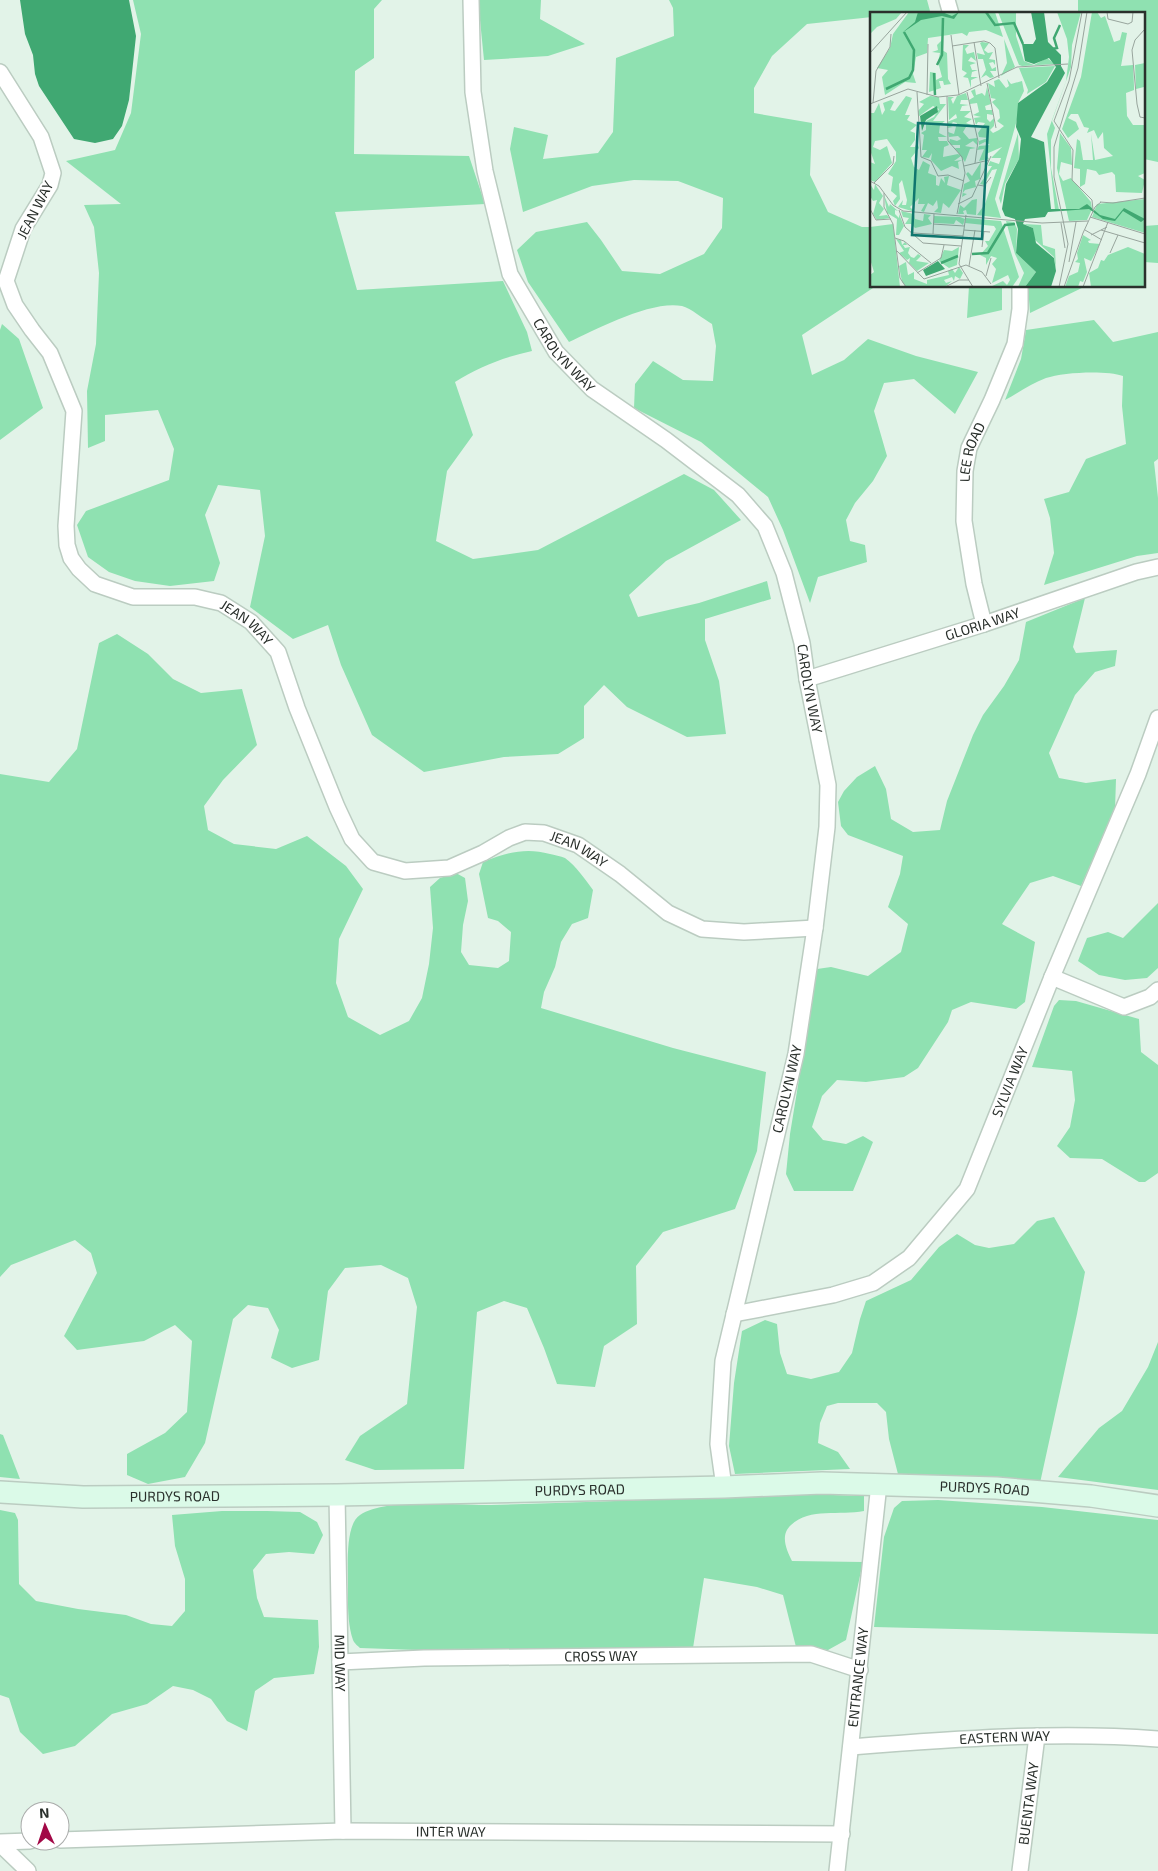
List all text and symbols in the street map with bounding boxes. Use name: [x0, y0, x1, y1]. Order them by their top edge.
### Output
inset map: [870, 12, 1146, 288]
street label: JEAN WAY: [13, 178, 56, 242]
street label: CAROLYN WAY: [530, 315, 599, 395]
street label: LEE ROAD: [955, 419, 988, 482]
street label: JEAN WAY: [217, 596, 277, 648]
street label: GLORIA WAY: [943, 603, 1022, 644]
street label: CAROLYN WAY: [794, 643, 827, 735]
street label: JEAN WAY: [548, 827, 611, 871]
street label: CAROLYN WAY: [768, 1043, 805, 1135]
street label: SYLVIA WAY: [988, 1044, 1031, 1119]
street label: PURDYS ROAD: [939, 1477, 1030, 1499]
street label: PURDYS ROAD: [535, 1480, 625, 1499]
street label: PURDYS ROAD: [130, 1487, 220, 1505]
street label: ENTRANCE WAY: [844, 1626, 871, 1728]
street label: MID WAY: [331, 1634, 350, 1692]
street label: CROSS WAY: [564, 1647, 638, 1665]
street label: EASTERN WAY: [959, 1727, 1050, 1747]
street label: BUENTA WAY: [1014, 1761, 1042, 1846]
north arrow: [20, 1801, 70, 1851]
text: N: [39, 1804, 50, 1821]
street label: INTER WAY: [416, 1822, 486, 1840]

